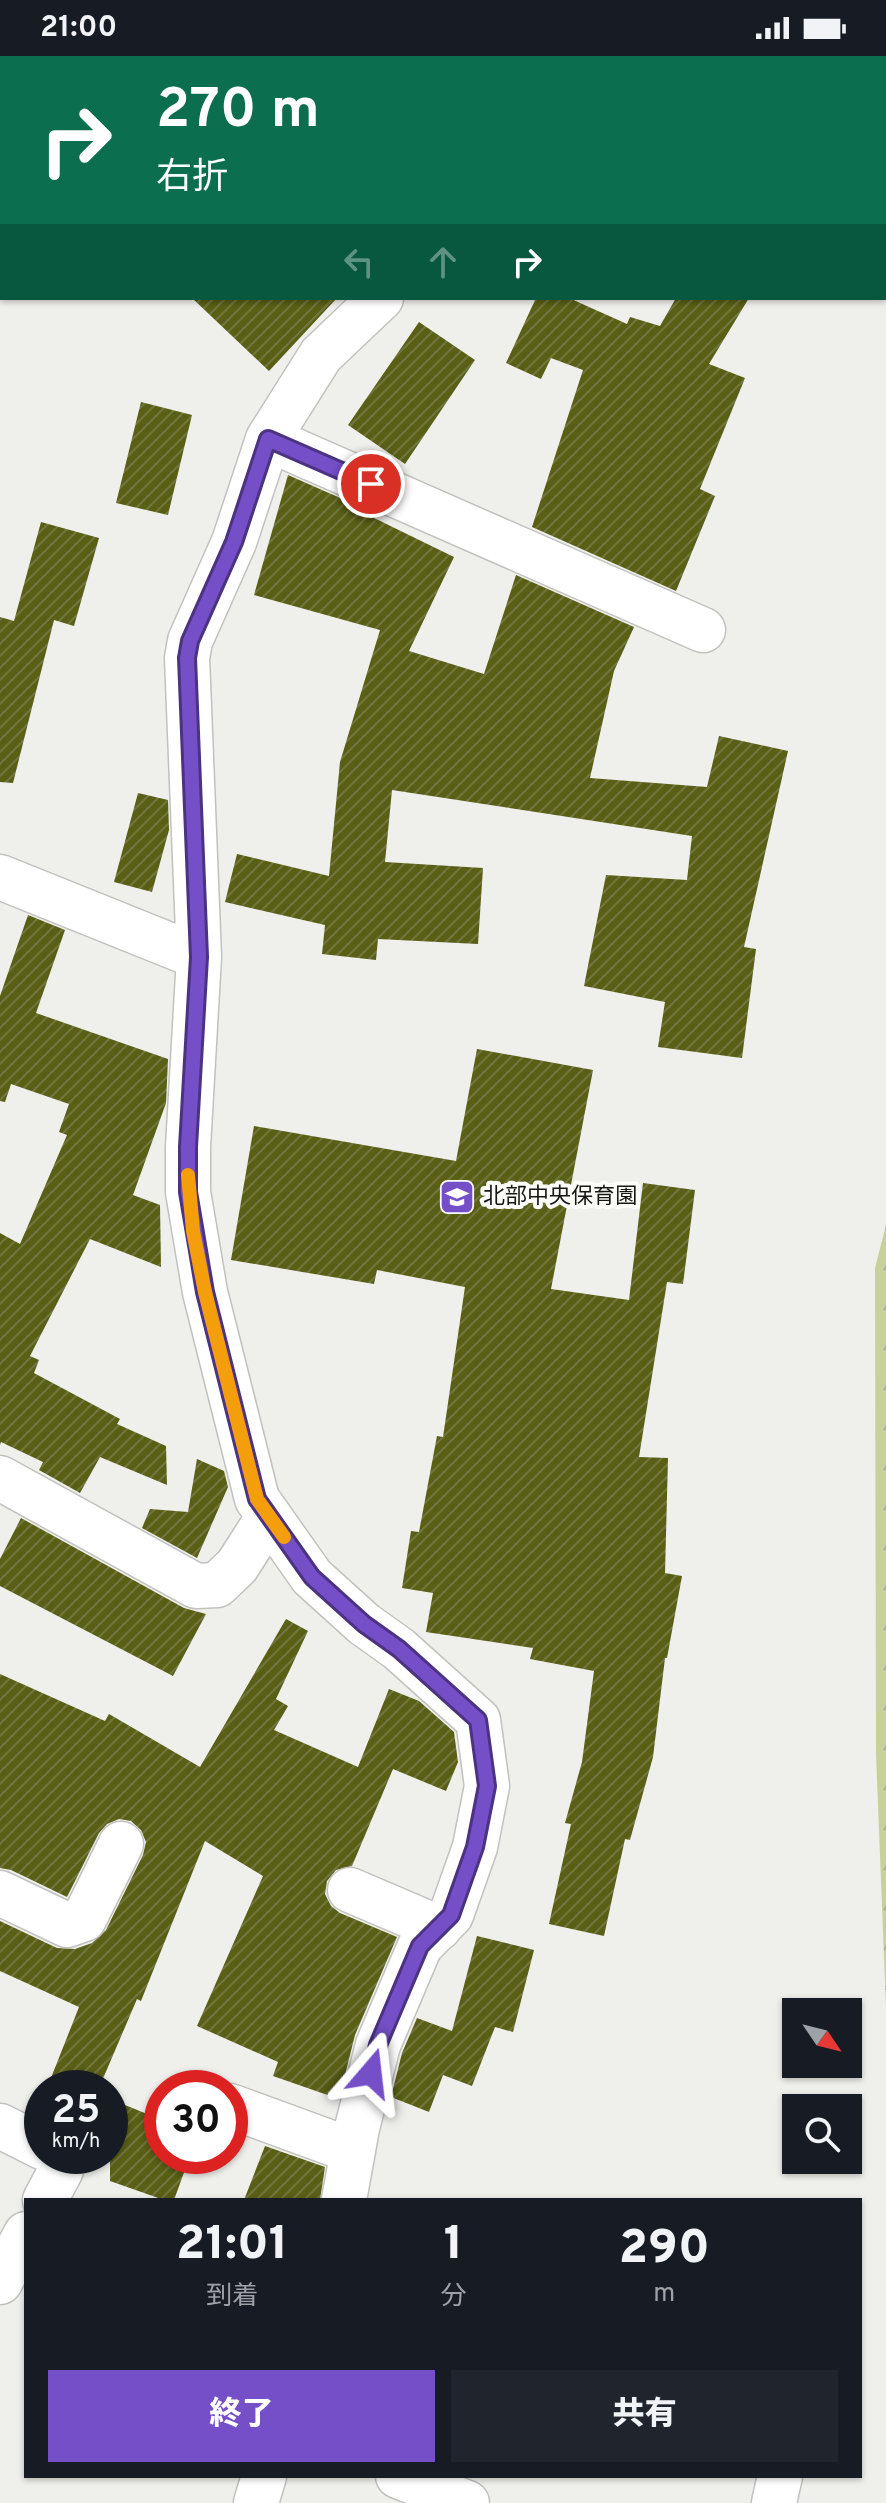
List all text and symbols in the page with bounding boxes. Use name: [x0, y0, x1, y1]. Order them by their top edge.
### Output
text: 21:00: [40, 10, 117, 47]
text: 270 m: [156, 77, 320, 147]
icon: right: [24, 88, 128, 192]
text: 右折: [156, 156, 228, 202]
icon: left: [337, 240, 381, 284]
icon: ahead: [421, 240, 465, 284]
icon: right: [505, 240, 549, 284]
pin: [337, 450, 405, 518]
icon: arrive: [349, 462, 393, 506]
school or university icon: 北部中央保育園: [438, 1178, 476, 1216]
place label: 北部中央保育園: [483, 1184, 637, 1211]
north arrow: [782, 1998, 862, 2078]
map controls: [782, 1998, 862, 2174]
position arrow: [329, 2031, 413, 2115]
speed limit sign: 30: [144, 2070, 248, 2174]
text: 25: [52, 2087, 100, 2137]
button: search: [782, 2094, 862, 2174]
text: km/h: [52, 2129, 100, 2155]
text: 21:01: [176, 2216, 288, 2276]
text: 1: [444, 2216, 463, 2276]
text: 290: [619, 2220, 710, 2280]
text: m: [653, 2278, 675, 2311]
text: 到着: [206, 2281, 258, 2314]
text: 分: [441, 2281, 467, 2314]
button: 終了: [48, 2370, 435, 2462]
button: 共有: [451, 2370, 838, 2462]

